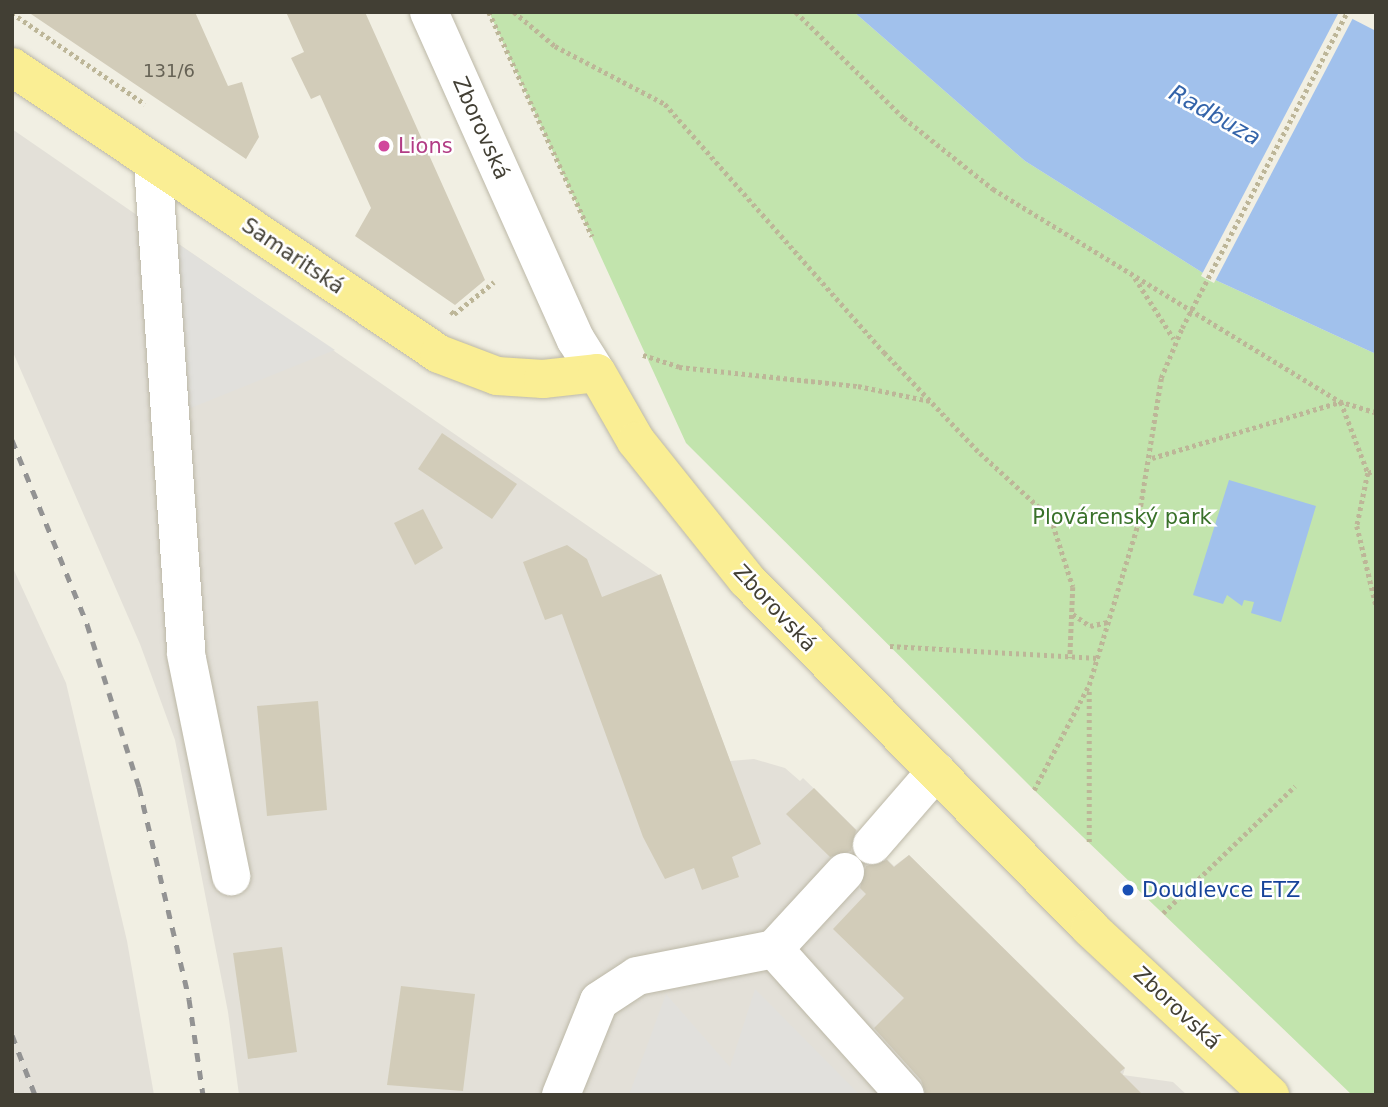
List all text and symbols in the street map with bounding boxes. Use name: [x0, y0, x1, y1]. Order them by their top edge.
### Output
house number: 131/6: [143, 60, 195, 82]
street label: Zborovská: [447, 73, 515, 183]
water label: Radbuza: [1165, 79, 1265, 151]
place label: Lions: [398, 133, 453, 159]
marker: Lions: [376, 138, 392, 154]
street label: Samaritská: [237, 213, 349, 299]
park label: Plovárenský park: [1032, 504, 1212, 530]
street label: Zborovská: [728, 559, 822, 657]
place label: Doudlevce ETZ: [1142, 877, 1300, 903]
marker: Doudlevce ETZ: [1120, 882, 1136, 898]
street label: Zborovská: [1128, 961, 1226, 1055]

